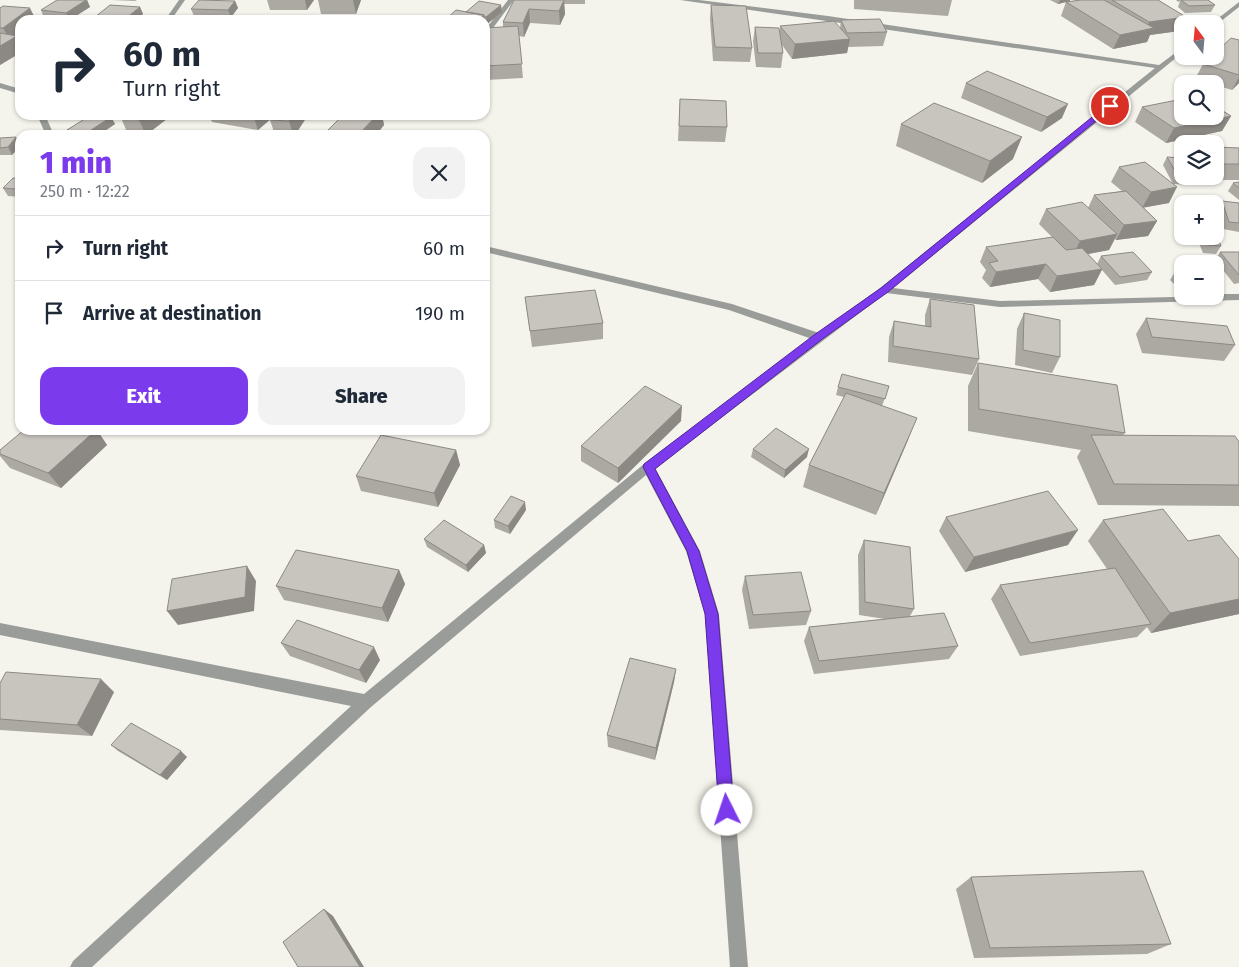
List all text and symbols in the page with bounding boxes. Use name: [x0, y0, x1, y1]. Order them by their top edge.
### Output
north arrow: [1174, 15, 1224, 65]
map controls: [1174, 15, 1224, 305]
text: 60 m: [123, 33, 201, 75]
icon: right: [40, 35, 105, 100]
text: Turn right: [123, 75, 220, 102]
button: search: [1174, 75, 1224, 125]
pin: [1089, 85, 1131, 127]
icon: arrive: [1096, 92, 1124, 120]
button: layers: [1174, 135, 1224, 185]
text: 1 min: [40, 145, 112, 181]
button: close: [413, 147, 465, 199]
text: 250 m · 12:22: [40, 182, 130, 201]
button: +: [1174, 195, 1224, 245]
icon: right: [40, 234, 68, 262]
text: Turn right: [83, 237, 168, 260]
text: 60 m: [423, 237, 465, 260]
button: −: [1174, 255, 1224, 305]
icon: arrive: [40, 299, 68, 327]
text: Arrive at destination: [83, 302, 262, 325]
text: 190 m: [415, 302, 465, 325]
button: Exit: [40, 367, 248, 425]
button: Share: [258, 367, 465, 425]
position arrow: [700, 783, 752, 835]

